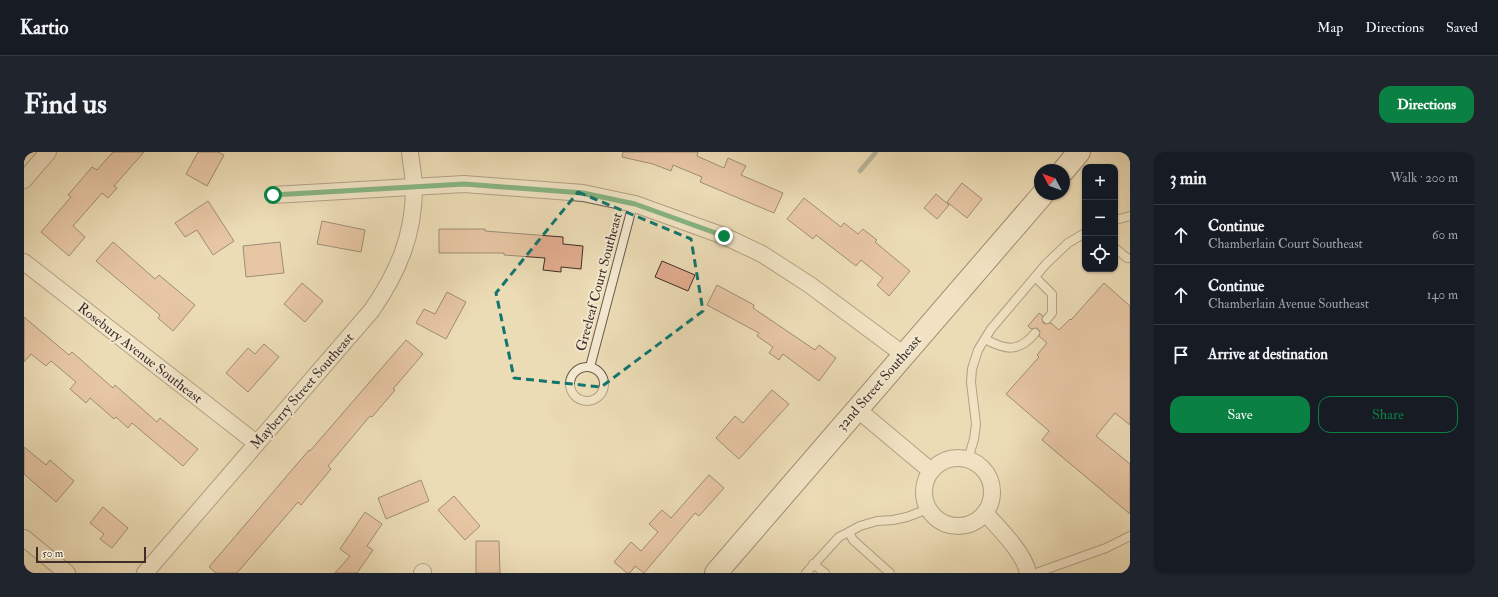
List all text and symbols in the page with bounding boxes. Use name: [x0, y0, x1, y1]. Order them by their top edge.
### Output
text: Kartio: [20, 16, 68, 40]
text: Map: [1317, 19, 1343, 36]
text: Directions: [1365, 19, 1424, 36]
text: Saved: [1446, 19, 1478, 36]
button: Directions: [1379, 86, 1474, 123]
text: Find us: [24, 87, 107, 122]
north arrow: [1034, 164, 1070, 200]
map controls: [1082, 164, 1118, 272]
button: +: [1082, 164, 1118, 200]
text: 3 min: [1170, 168, 1207, 189]
text: Walk · 200 m: [1390, 170, 1458, 186]
route start: [264, 186, 282, 204]
button: −: [1082, 200, 1118, 236]
street label: Greeleaf Court Southeast: [572, 210, 626, 353]
text: Continue: [1208, 217, 1264, 236]
icon: ahead: [1170, 224, 1192, 246]
route end: [715, 227, 733, 245]
text: 60 m: [1432, 227, 1458, 243]
button: locate: [1082, 236, 1118, 272]
text: Chamberlain Court Southeast: [1208, 236, 1363, 252]
text: Continue: [1208, 277, 1264, 296]
icon: ahead: [1170, 284, 1192, 306]
text: 140 m: [1427, 287, 1458, 303]
text: Chamberlain Avenue Southeast: [1208, 296, 1369, 312]
street label: Rosebury Avenue Southeast: [74, 299, 206, 408]
street label: Mayberry Street Southeast: [247, 329, 358, 453]
street label: 32nd Street Southeast: [833, 332, 925, 434]
icon: arrive: [1170, 344, 1192, 366]
text: Arrive at destination: [1208, 345, 1328, 364]
button: Save: [1170, 396, 1310, 433]
button: Share: [1318, 396, 1458, 433]
scale bar: [36, 545, 146, 564]
text: 50 m: [42, 547, 63, 560]

